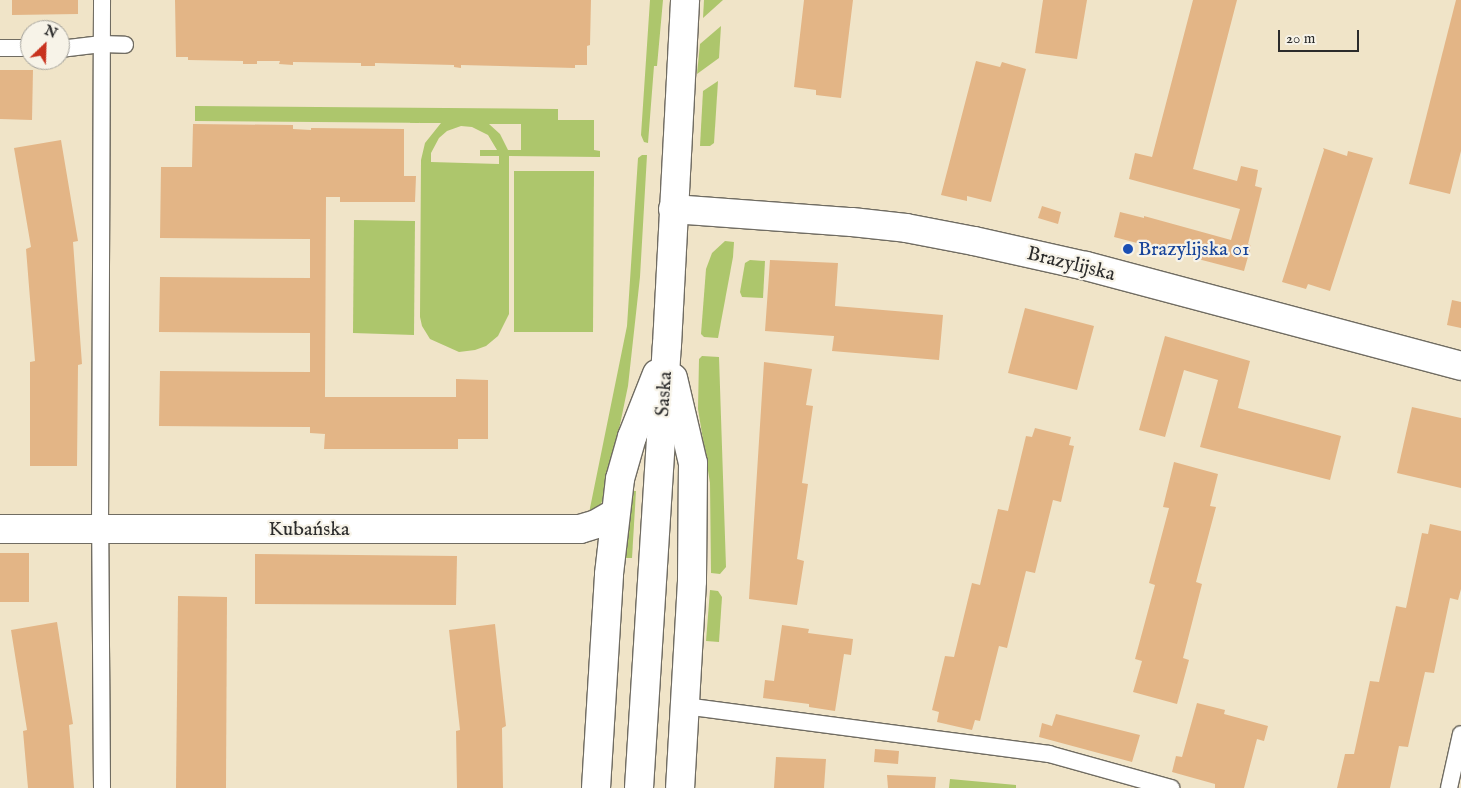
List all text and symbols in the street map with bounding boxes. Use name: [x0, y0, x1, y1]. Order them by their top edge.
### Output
north arrow: [20, 20, 70, 70]
scale bar: [1281, 20, 1362, 52]
text: N: [41, 22, 60, 43]
text: 20 m: [1286, 29, 1315, 48]
place label: Brazylijska 01: [1138, 237, 1250, 261]
street label: Brazylijska: [1024, 241, 1118, 287]
marker: Brazylijska 01: [1122, 243, 1134, 255]
street label: Saska: [650, 371, 678, 417]
street label: Kubańska: [268, 517, 350, 541]

